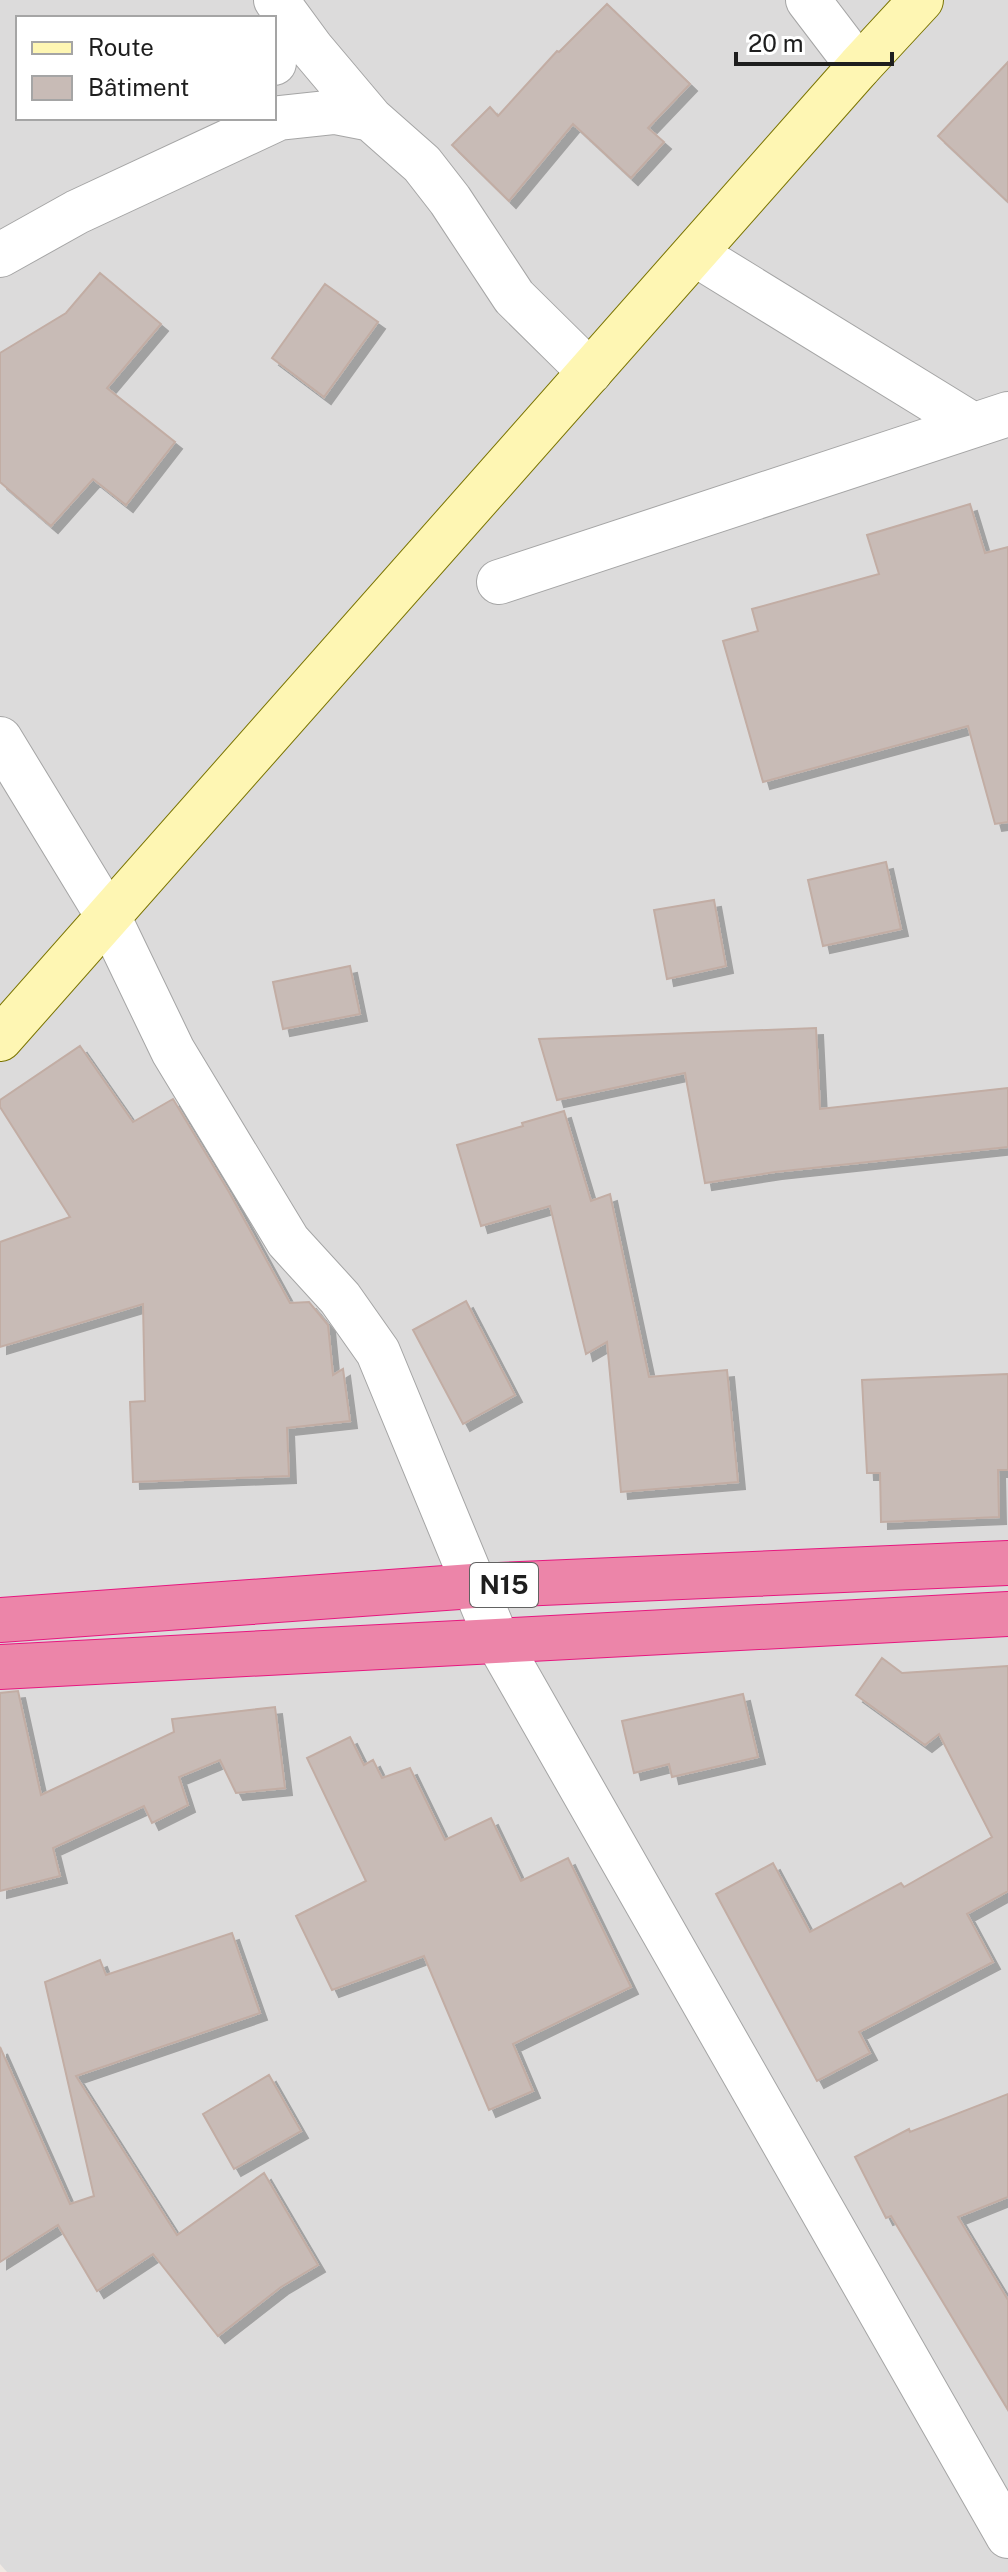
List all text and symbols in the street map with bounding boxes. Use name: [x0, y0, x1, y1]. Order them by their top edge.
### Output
legend: [16, 16, 276, 120]
scale bar: [736, 16, 892, 66]
text: 20 m: [748, 29, 804, 57]
text: Route: [88, 33, 154, 61]
text: Bâtiment: [88, 73, 189, 101]
road number: N15: [470, 1563, 538, 1607]

